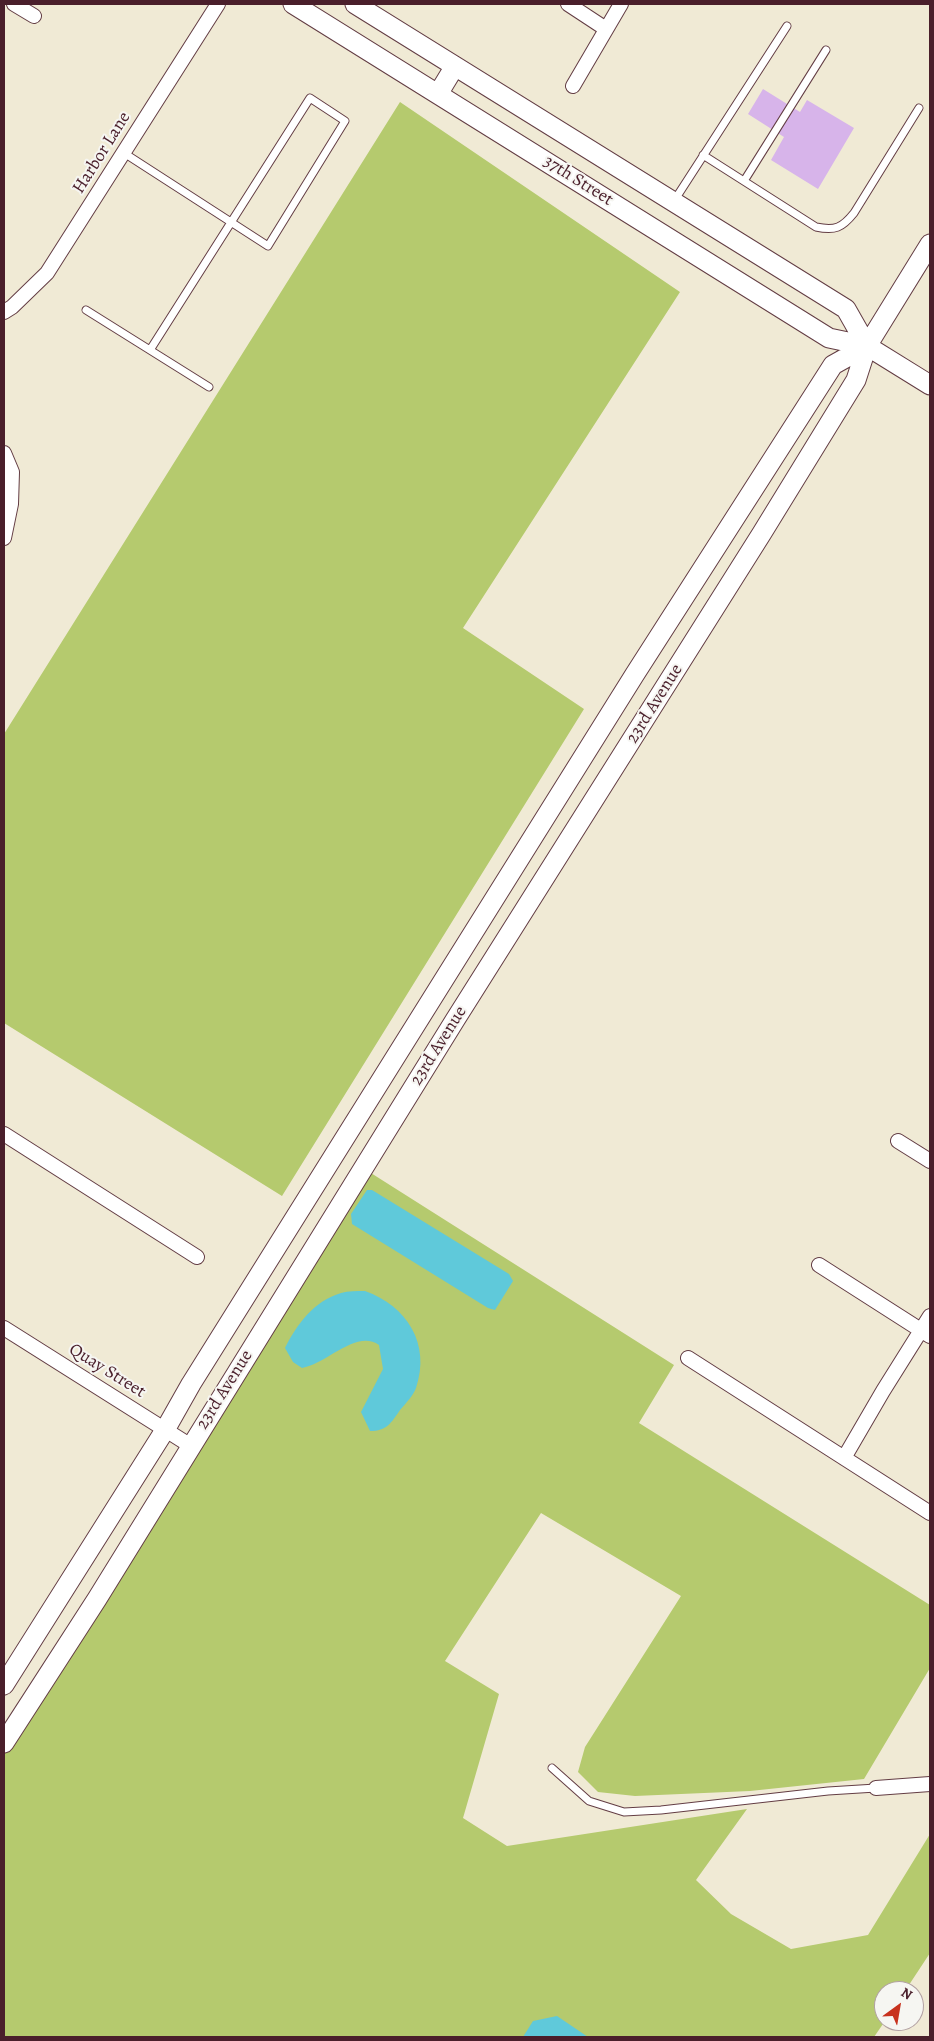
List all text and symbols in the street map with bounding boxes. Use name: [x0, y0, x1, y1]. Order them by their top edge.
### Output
street label: Harbor Lane: [68, 108, 136, 198]
street label: 37th Street: [539, 151, 617, 211]
street label: 23rd Avenue: [622, 660, 688, 748]
street label: 23rd Avenue: [406, 1002, 472, 1090]
street label: Quay Street: [65, 1339, 149, 1403]
street label: 23rd Avenue: [192, 1346, 258, 1434]
north arrow: [874, 1981, 924, 2031]
text: N: [897, 1983, 916, 2004]

